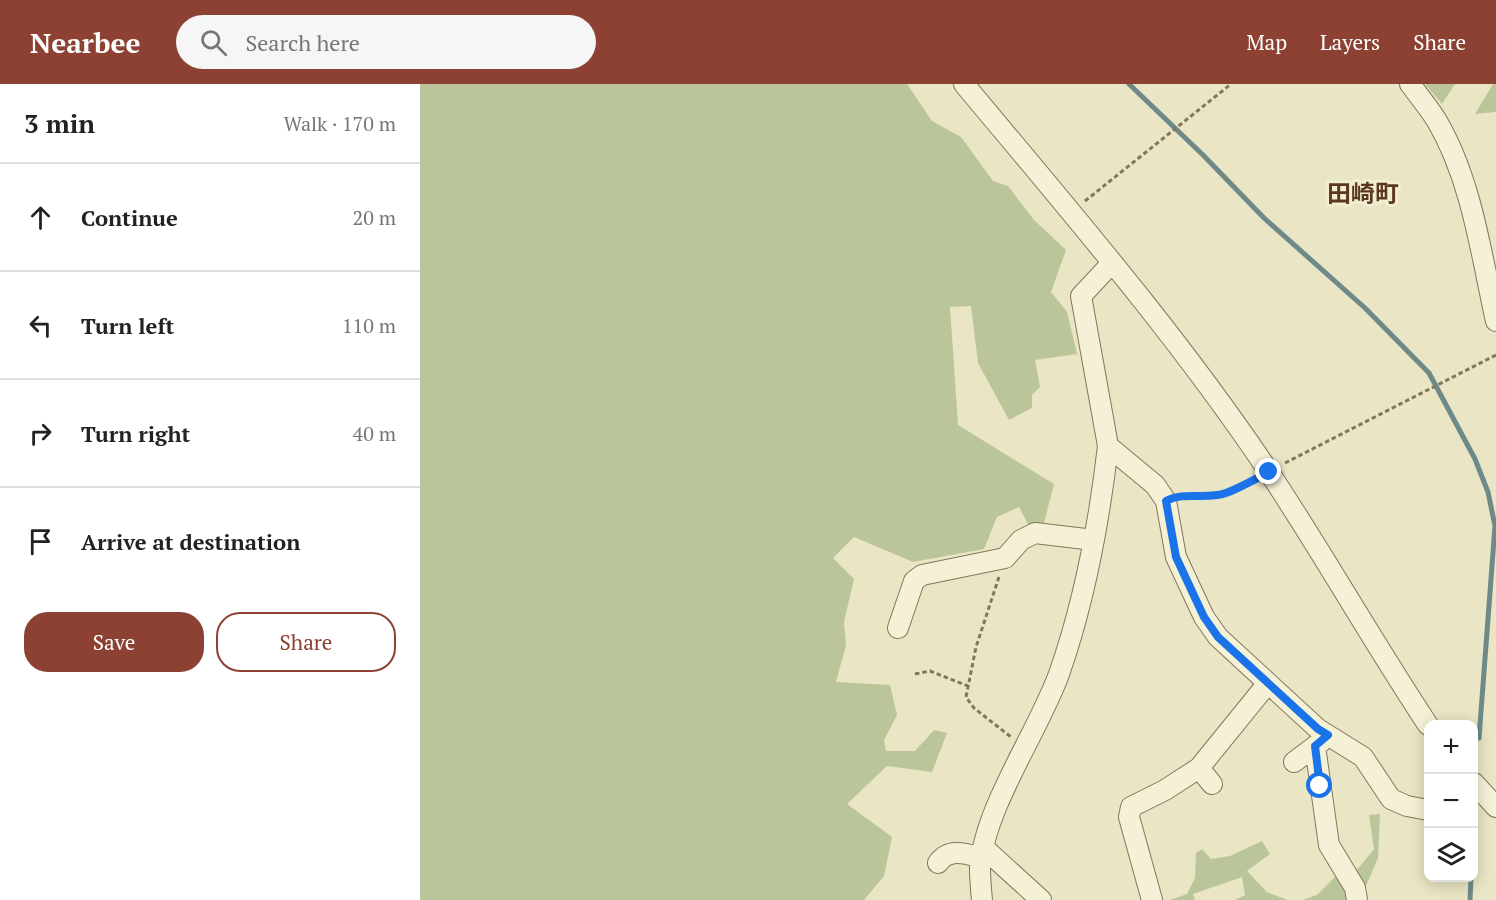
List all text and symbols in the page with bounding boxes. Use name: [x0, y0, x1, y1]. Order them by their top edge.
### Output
search box: [176, 15, 596, 69]
text: Nearbee: [30, 24, 140, 61]
icon: search: [197, 26, 230, 59]
text: Search here: [245, 28, 360, 57]
text: Map: [1246, 28, 1287, 56]
text: Layers: [1320, 28, 1380, 56]
text: Share: [1413, 28, 1466, 56]
text: 3 min: [24, 106, 95, 140]
text: Walk · 170 m: [284, 110, 396, 137]
district label: 田崎町: [1327, 177, 1399, 209]
icon: ahead: [24, 201, 57, 234]
text: Continue: [81, 203, 178, 232]
text: 20 m: [353, 204, 396, 231]
icon: left: [24, 309, 57, 342]
text: Turn left: [81, 311, 174, 340]
text: 110 m: [342, 312, 396, 339]
icon: right: [24, 417, 57, 450]
text: Turn right: [81, 419, 190, 448]
text: 40 m: [353, 420, 396, 447]
route end: [1255, 458, 1281, 484]
icon: arrive: [24, 525, 57, 558]
text: Arrive at destination: [81, 527, 300, 556]
button: Save: [24, 612, 204, 672]
button: Share: [216, 612, 396, 672]
map controls: [1424, 720, 1478, 882]
button: +: [1424, 720, 1478, 774]
route start: [1306, 772, 1332, 798]
button: −: [1424, 774, 1478, 828]
button: layers: [1424, 828, 1478, 882]

